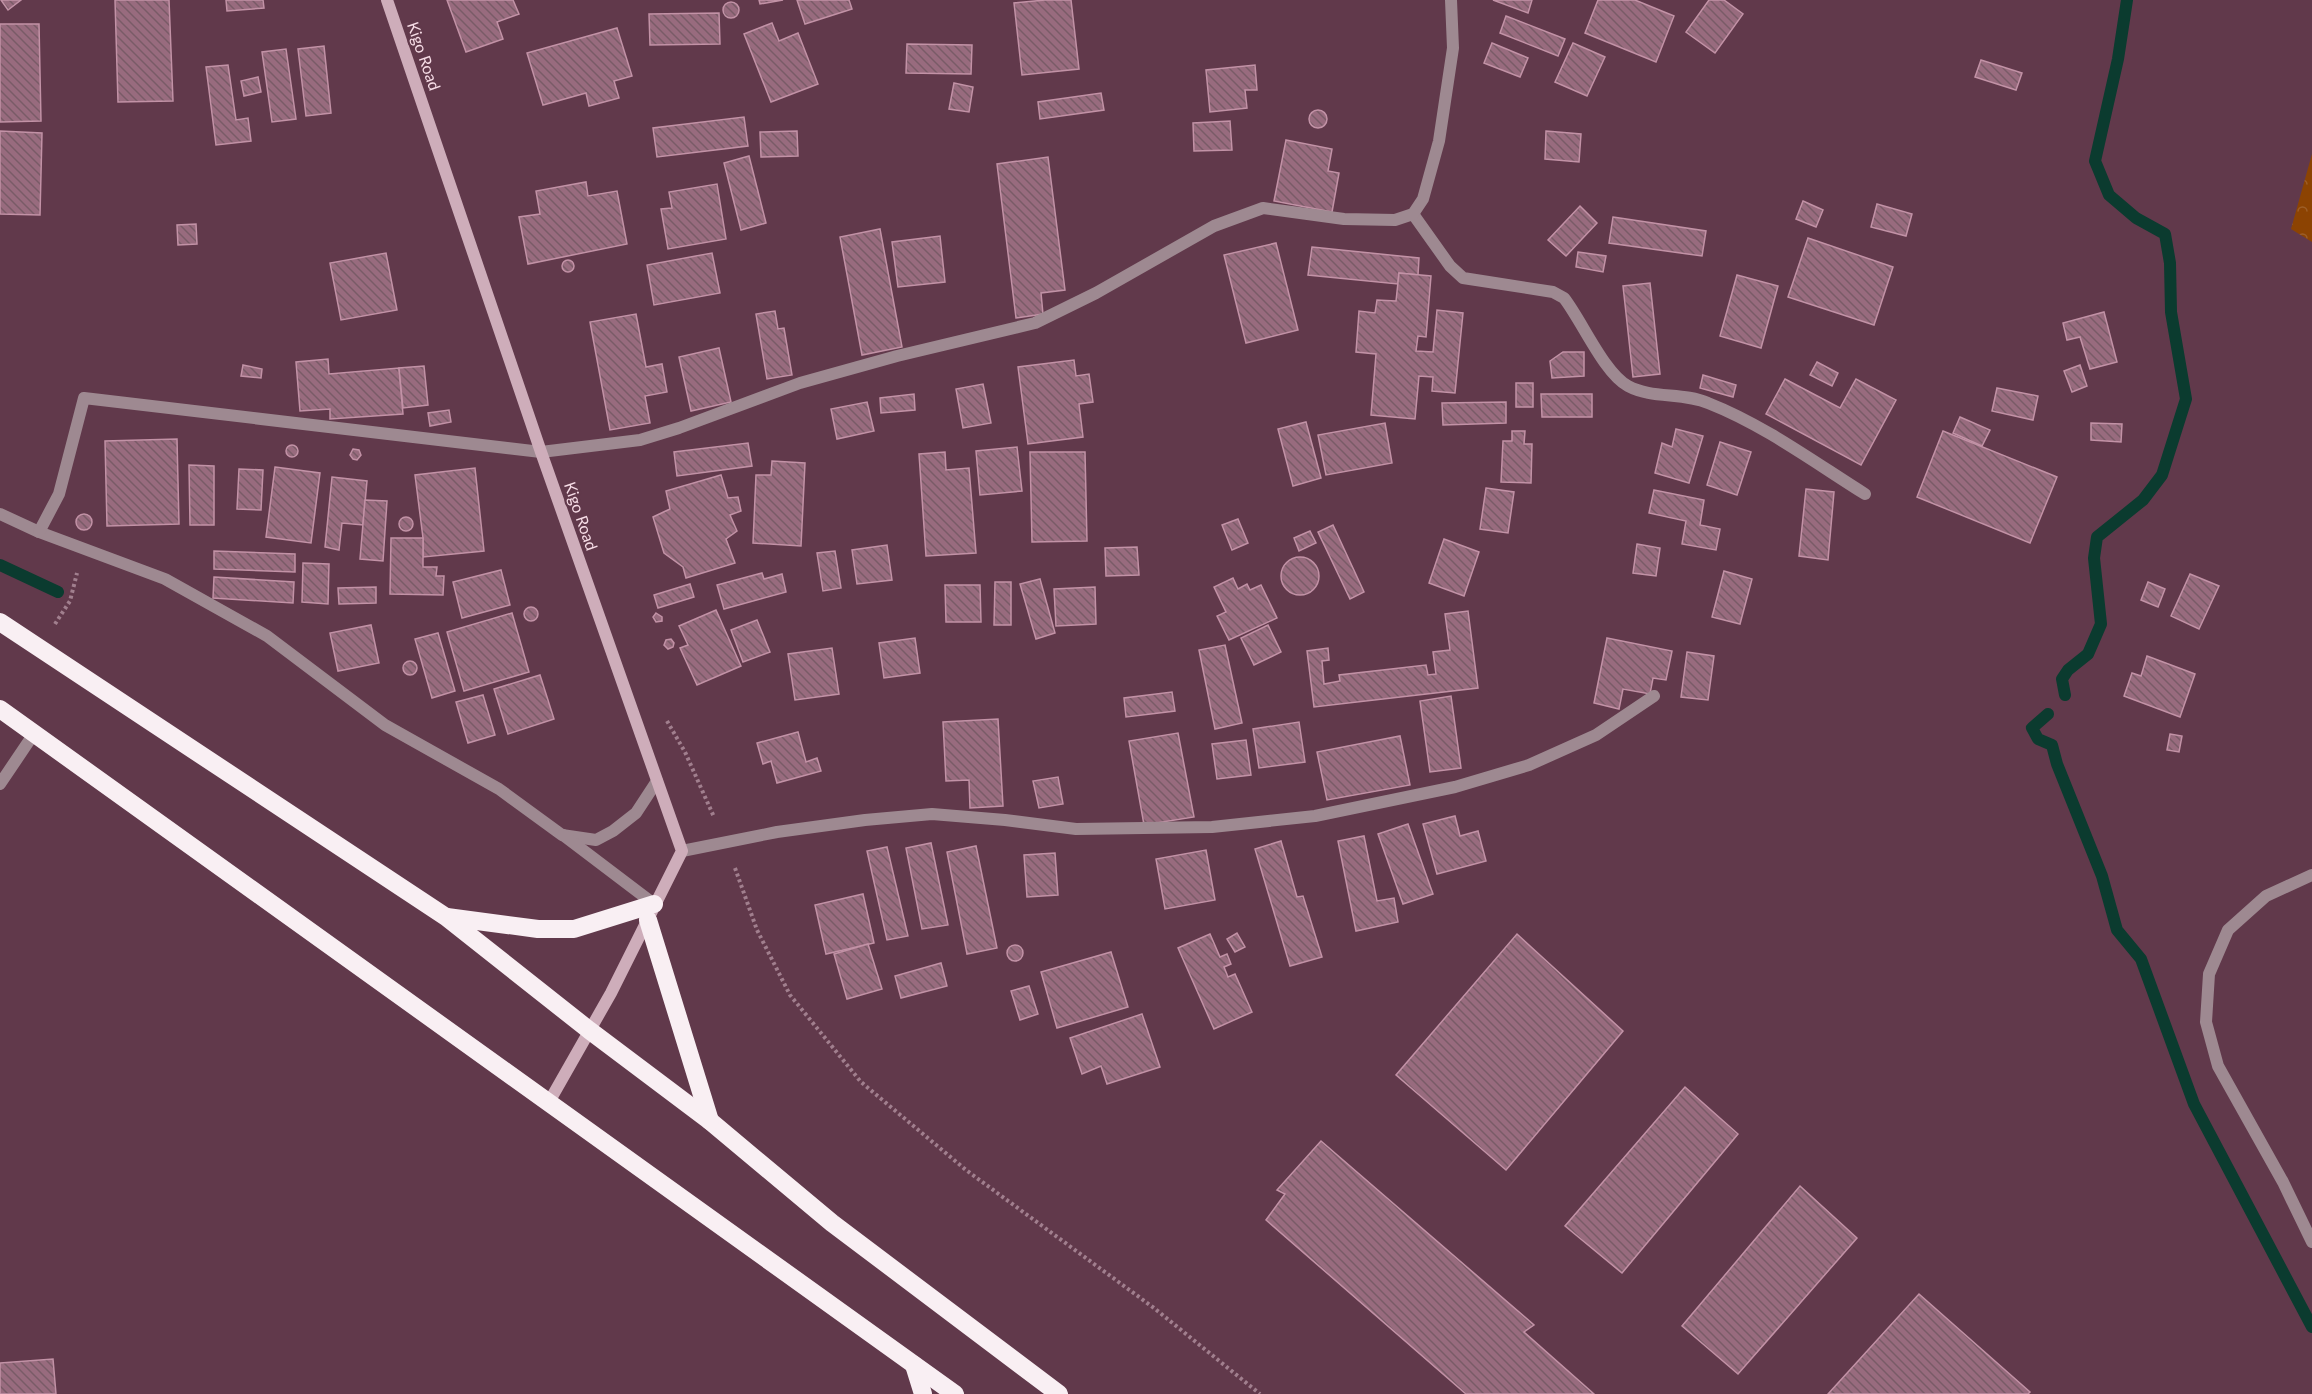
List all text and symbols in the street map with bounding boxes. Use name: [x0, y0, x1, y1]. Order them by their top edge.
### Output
street label: Kigo Road: [404, 19, 445, 93]
street label: Kigo Road: [561, 479, 602, 553]

